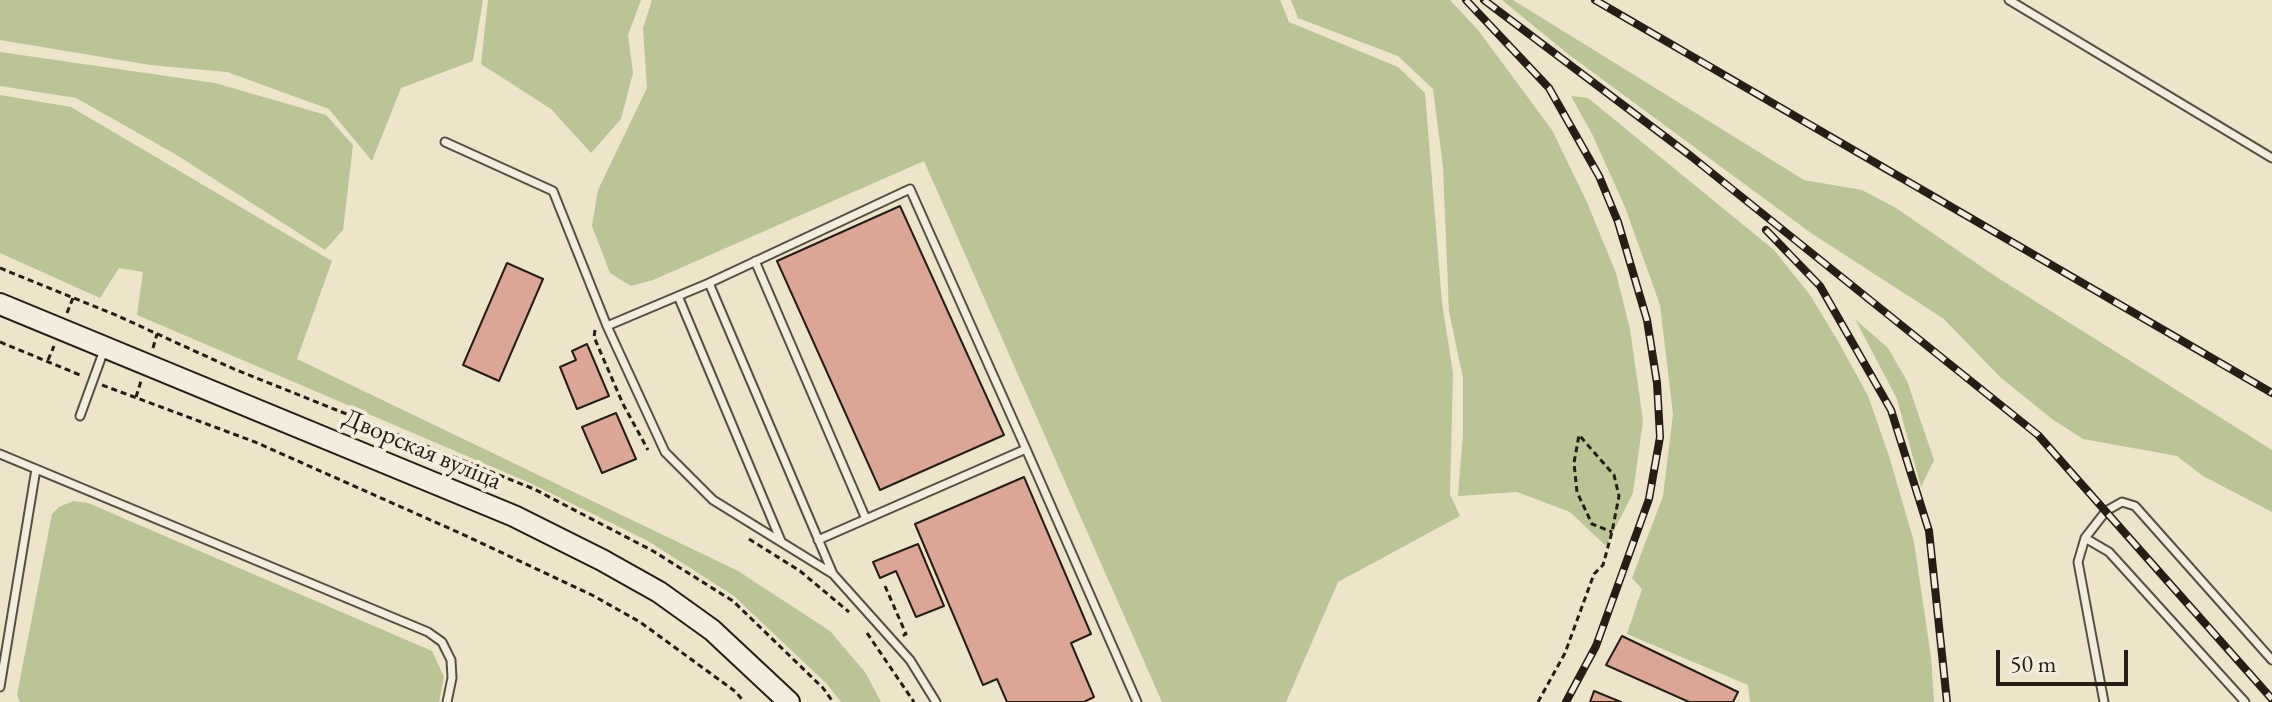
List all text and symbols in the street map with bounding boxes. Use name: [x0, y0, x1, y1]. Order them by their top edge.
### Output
street label: Дворская вуліца: [338, 403, 506, 497]
scale bar: [2000, 634, 2132, 684]
text: 50 m: [2010, 648, 2057, 679]

